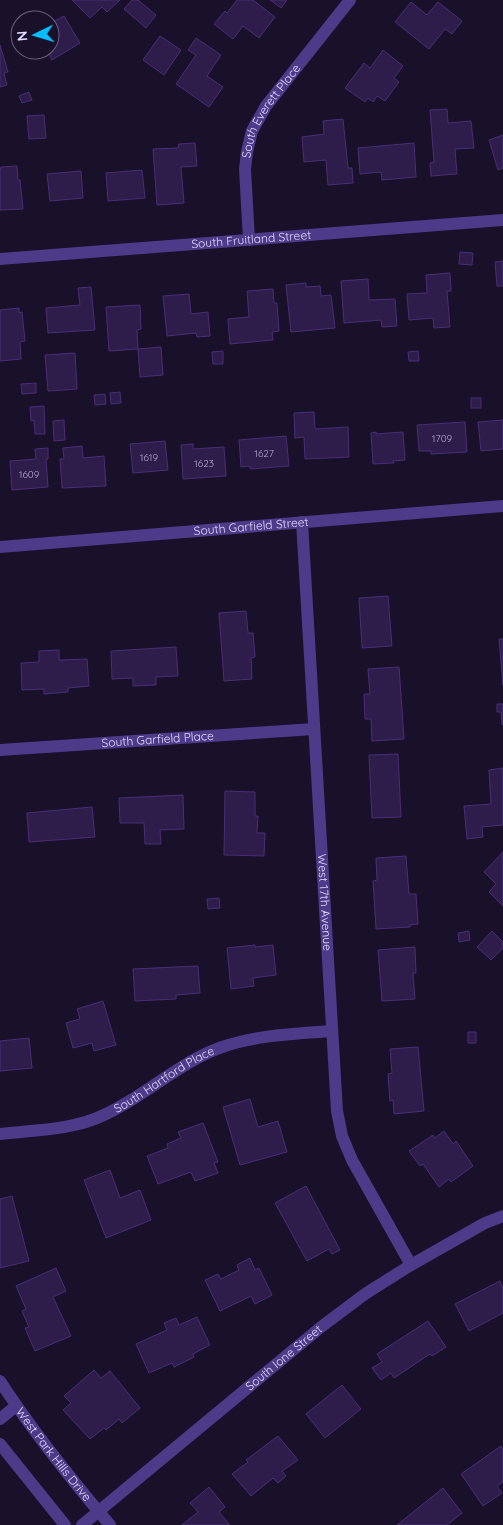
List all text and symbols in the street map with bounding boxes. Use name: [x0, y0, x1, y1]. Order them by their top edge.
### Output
north arrow: [10, 10, 60, 60]
text: N: [13, 30, 31, 42]
street label: South Everett Place: [238, 61, 303, 159]
street label: South Fruitland Street: [191, 227, 312, 251]
house number: 1709: [432, 432, 453, 445]
house number: 1627: [254, 447, 274, 460]
house number: 1619: [140, 451, 159, 464]
house number: 1623: [194, 457, 214, 470]
house number: 1609: [19, 468, 40, 481]
street label: South Garfield Street: [193, 514, 309, 538]
street label: South Garfield Place: [101, 728, 214, 750]
street label: West 17th Avenue: [315, 853, 335, 951]
street label: South Hartford Place: [111, 1043, 217, 1116]
street label: South Ione Street: [242, 1321, 325, 1394]
street label: West Park Hills Drive: [13, 1404, 95, 1504]

